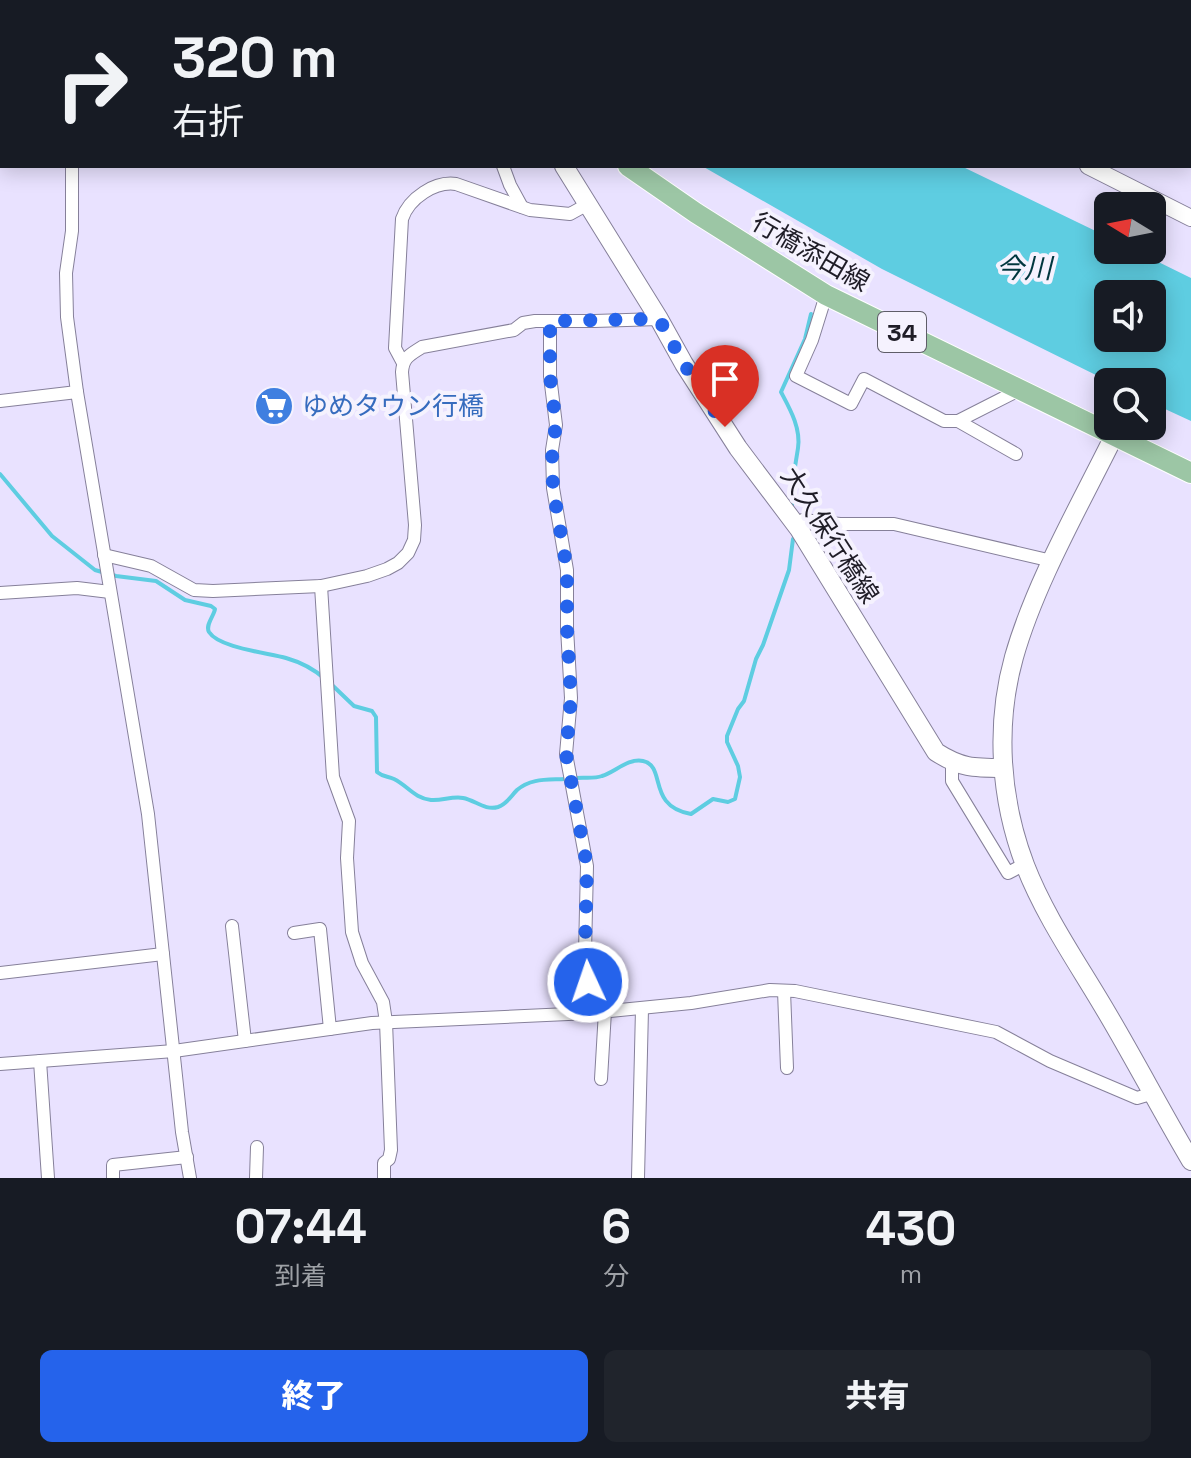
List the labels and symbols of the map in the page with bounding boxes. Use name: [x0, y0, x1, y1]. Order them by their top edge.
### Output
north arrow: [1094, 192, 1166, 264]
street label: 行橋添田線: [746, 205, 876, 299]
water label: 今川: [996, 250, 1055, 286]
road number: 34: [878, 312, 926, 352]
pin: [691, 345, 759, 427]
supermarket icon: ゆめタウン行橋: [253, 385, 295, 427]
place label: ゆめタウン行橋: [302, 389, 484, 423]
street label: 大久保行橋線: [773, 460, 887, 610]
position arrow: [546, 940, 630, 1024]

